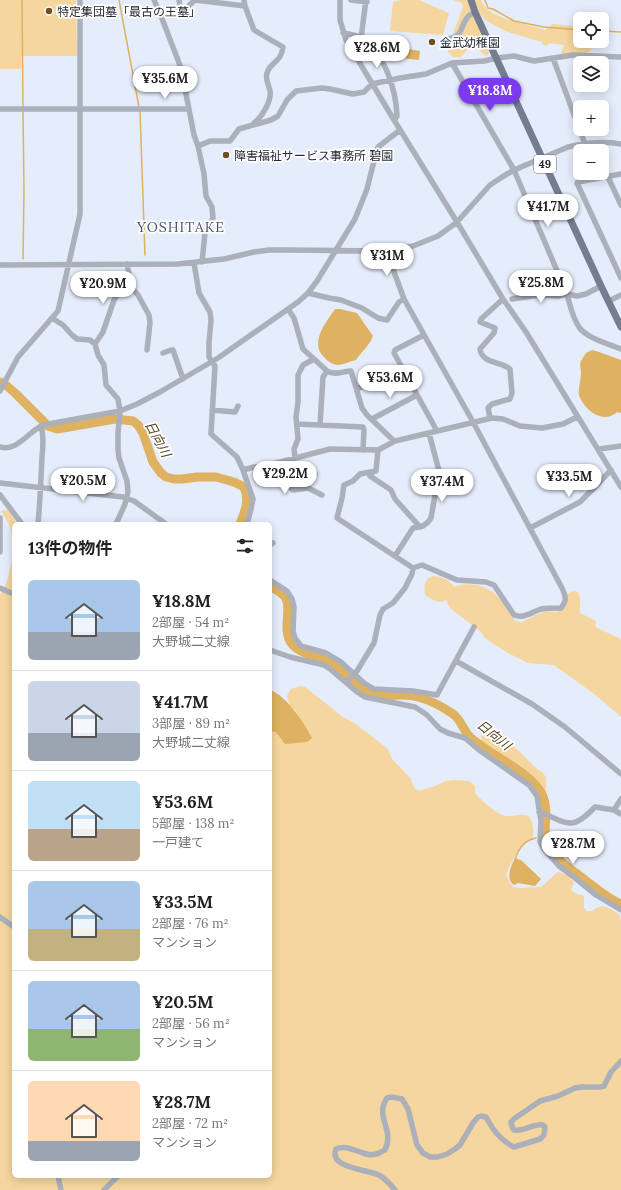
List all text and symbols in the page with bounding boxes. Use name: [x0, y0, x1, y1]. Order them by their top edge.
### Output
place label: 特定集団墓「最古の王墓」: [57, 4, 201, 19]
marker: 特定集団墓「最古の王墓」: [44, 6, 54, 16]
map controls: [573, 12, 609, 180]
button: locate: [573, 12, 609, 48]
pin: ¥28.6M: [344, 35, 410, 69]
place label: 金武幼稚園: [440, 35, 500, 50]
marker: 金武幼稚園: [427, 37, 437, 47]
text: ¥28.6M: [354, 39, 400, 56]
button: layers: [573, 56, 609, 92]
pin: ¥35.6M: [132, 66, 198, 100]
text: ¥35.6M: [142, 70, 188, 87]
pin: ¥18.8M: [457, 78, 523, 112]
text: ¥18.8M: [467, 82, 513, 99]
button: +: [573, 100, 609, 136]
button: −: [573, 144, 609, 180]
place label: 障害福祉サービス事務所 碧園: [234, 148, 393, 163]
marker: 障害福祉サービス事務所 碧園: [221, 150, 231, 160]
road number: 49: [534, 155, 556, 173]
pin: ¥41.7M: [515, 194, 581, 228]
text: ¥41.7M: [526, 198, 570, 215]
district label: YOSHITAKE: [136, 218, 225, 236]
pin: ¥31M: [363, 243, 411, 277]
text: ¥31M: [370, 247, 404, 264]
pin: ¥25.8M: [508, 270, 574, 304]
pin: ¥20.9M: [70, 271, 136, 305]
text: ¥25.8M: [518, 274, 564, 291]
text: ¥20.9M: [79, 275, 127, 292]
pin: ¥53.6M: [357, 365, 423, 399]
text: ¥53.6M: [367, 369, 413, 386]
water label: 日向川: [141, 418, 176, 462]
pin: ¥29.2M: [252, 461, 318, 495]
pin: ¥33.5M: [536, 464, 602, 498]
text: ¥29.2M: [262, 465, 308, 482]
pin: ¥20.5M: [50, 468, 116, 502]
text: ¥33.5M: [546, 468, 592, 485]
pin: ¥37.4M: [409, 469, 475, 503]
text: ¥20.5M: [59, 472, 107, 489]
text: ¥37.4M: [420, 473, 464, 490]
icon: filters: [234, 535, 256, 557]
text: 13件の物件: [28, 537, 112, 559]
text: ¥18.8M: [152, 590, 211, 612]
icon: home: [60, 596, 108, 644]
text: 2部屋 · 54 m²: [152, 614, 229, 631]
text: 大野城二丈線: [152, 633, 230, 650]
text: ¥41.7M: [152, 691, 208, 713]
icon: home: [60, 697, 108, 745]
text: 3部屋 · 89 m²: [152, 715, 230, 732]
water label: 日向川: [473, 716, 516, 755]
text: 大野城二丈線: [152, 734, 230, 751]
text: ¥53.6M: [152, 791, 213, 813]
icon: home: [60, 797, 108, 845]
text: 5部屋 · 138 m²: [152, 815, 235, 832]
pin: ¥28.7M: [540, 831, 606, 865]
text: 一戸建て: [152, 834, 204, 851]
text: ¥28.7M: [550, 835, 596, 852]
text: ¥33.5M: [152, 891, 213, 913]
icon: home: [60, 897, 108, 945]
text: 2部屋 · 76 m²: [152, 915, 229, 932]
text: マンション: [152, 934, 217, 951]
text: ¥20.5M: [152, 991, 214, 1013]
icon: home: [60, 997, 108, 1045]
text: 2部屋 · 56 m²: [152, 1015, 230, 1032]
text: マンション: [152, 1034, 217, 1051]
text: ¥28.7M: [152, 1091, 211, 1113]
icon: home: [60, 1097, 108, 1145]
text: 2部屋 · 72 m²: [152, 1115, 228, 1132]
text: マンション: [152, 1134, 217, 1151]

